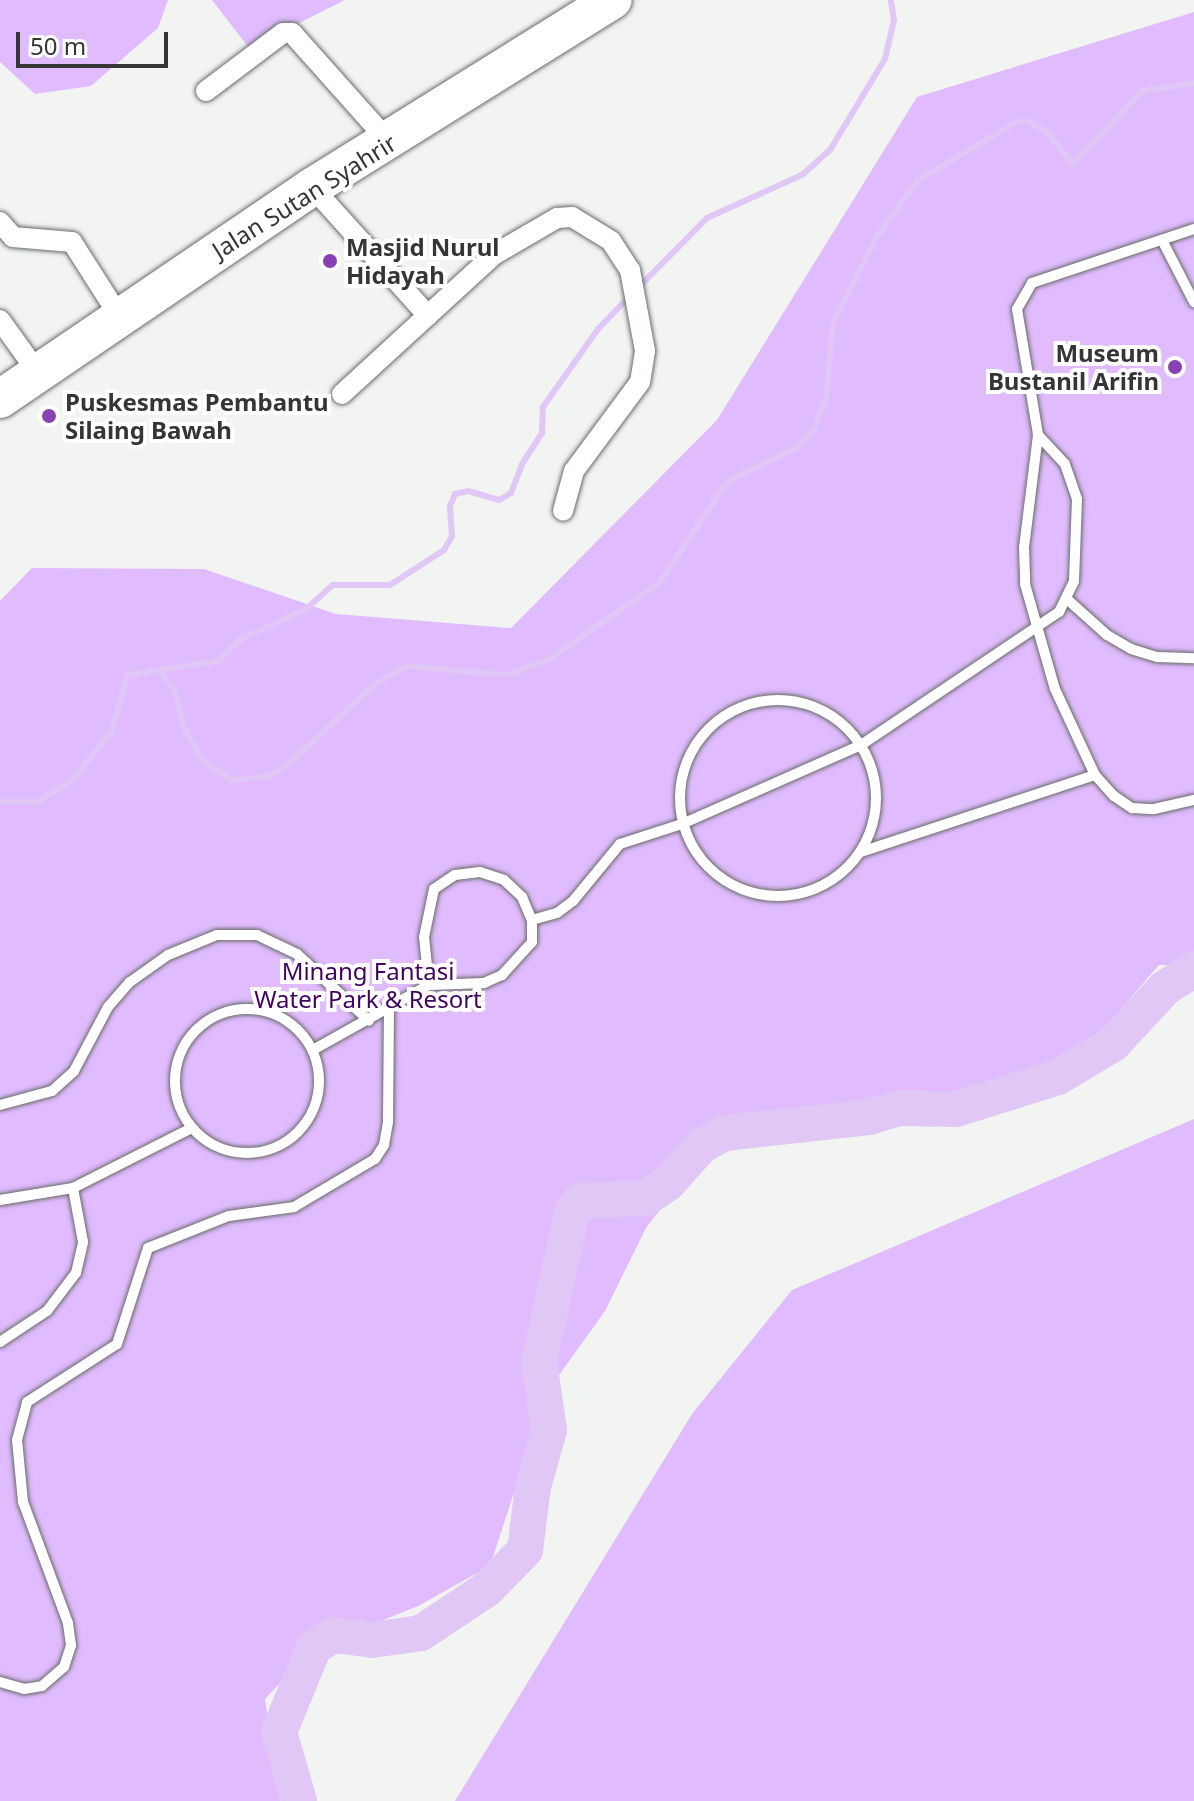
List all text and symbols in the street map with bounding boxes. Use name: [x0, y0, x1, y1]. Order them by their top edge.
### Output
scale bar: [20, 16, 172, 66]
text: 50 m: [30, 29, 86, 62]
street label: Jalan Sutan Syahrir: [207, 128, 401, 264]
place label: Masjid Nurul Hidayah: [346, 233, 499, 289]
marker: Masjid Nurul Hidayah: [321, 252, 339, 270]
place label: Museum Bustanil Arifin: [988, 339, 1159, 395]
marker: Museum Bustanil Arifin: [1166, 358, 1184, 376]
place label: Puskesmas Pembantu Silaing Bawah: [65, 388, 329, 444]
marker: Puskesmas Pembantu Silaing Bawah: [40, 407, 58, 425]
park label: Minang Fantasi Water Park & Resort: [254, 957, 482, 1013]

